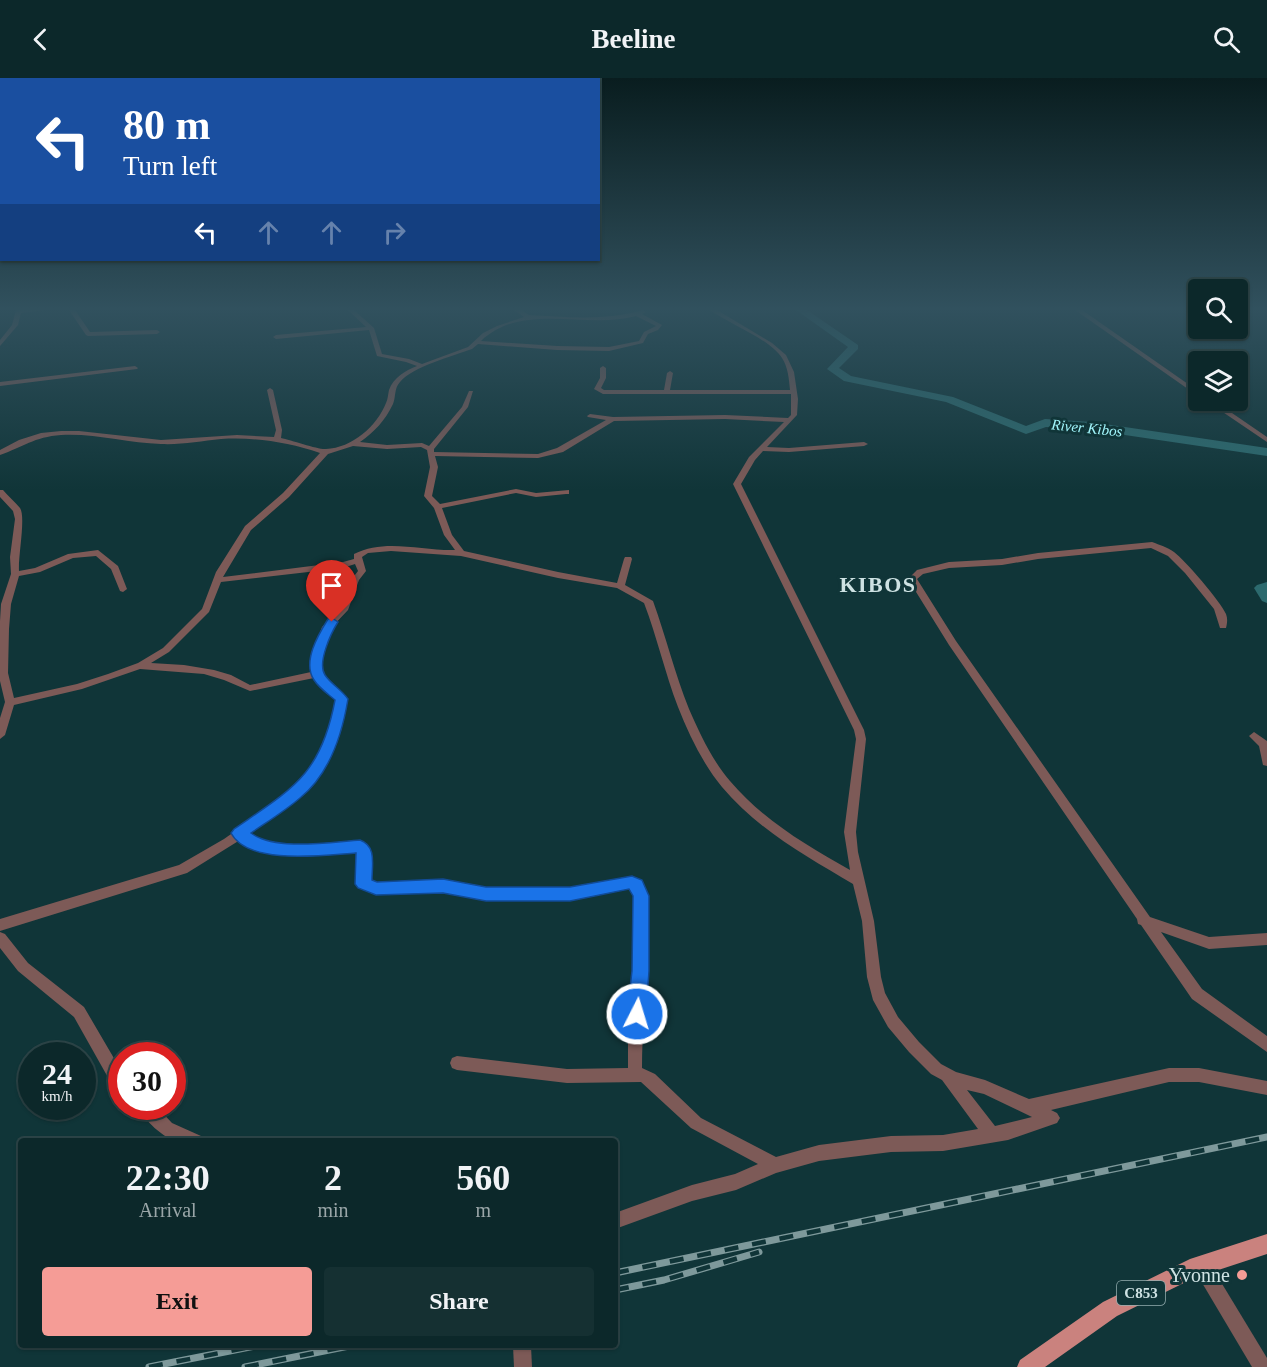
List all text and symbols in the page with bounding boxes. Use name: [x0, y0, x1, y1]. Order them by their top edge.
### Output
icon: back: [24, 23, 57, 56]
icon: search: [1210, 23, 1243, 56]
text: Beeline: [592, 24, 675, 54]
icon: left: [24, 102, 102, 180]
text: 80 m: [123, 102, 211, 148]
text: Turn left: [123, 151, 217, 181]
icon: left: [189, 216, 222, 249]
icon: ahead: [252, 216, 285, 249]
icon: ahead: [315, 216, 348, 249]
icon: right: [378, 216, 411, 249]
map controls: [1188, 279, 1248, 411]
button: search: [1188, 279, 1248, 339]
button: layers: [1188, 351, 1248, 411]
water label: River Kibos: [1050, 416, 1123, 440]
pin: [306, 560, 357, 622]
icon: arrive: [315, 569, 348, 602]
district label: KIBOS: [839, 572, 917, 597]
position arrow: [605, 982, 669, 1046]
speed limit sign: 30: [108, 1042, 186, 1120]
text: 24: [42, 1057, 72, 1090]
text: km/h: [42, 1088, 72, 1104]
text: 22:30: [126, 1158, 210, 1198]
text: 2: [324, 1158, 342, 1198]
text: 560: [456, 1158, 510, 1198]
text: Arrival: [139, 1199, 197, 1221]
text: min: [317, 1199, 349, 1221]
text: m: [476, 1199, 491, 1221]
place label: Yvonne: [1169, 1264, 1230, 1286]
button: Exit: [42, 1267, 312, 1336]
button: Share: [324, 1267, 594, 1336]
marker: Yvonne: [1235, 1268, 1249, 1282]
road number: C853: [1117, 1281, 1165, 1305]

